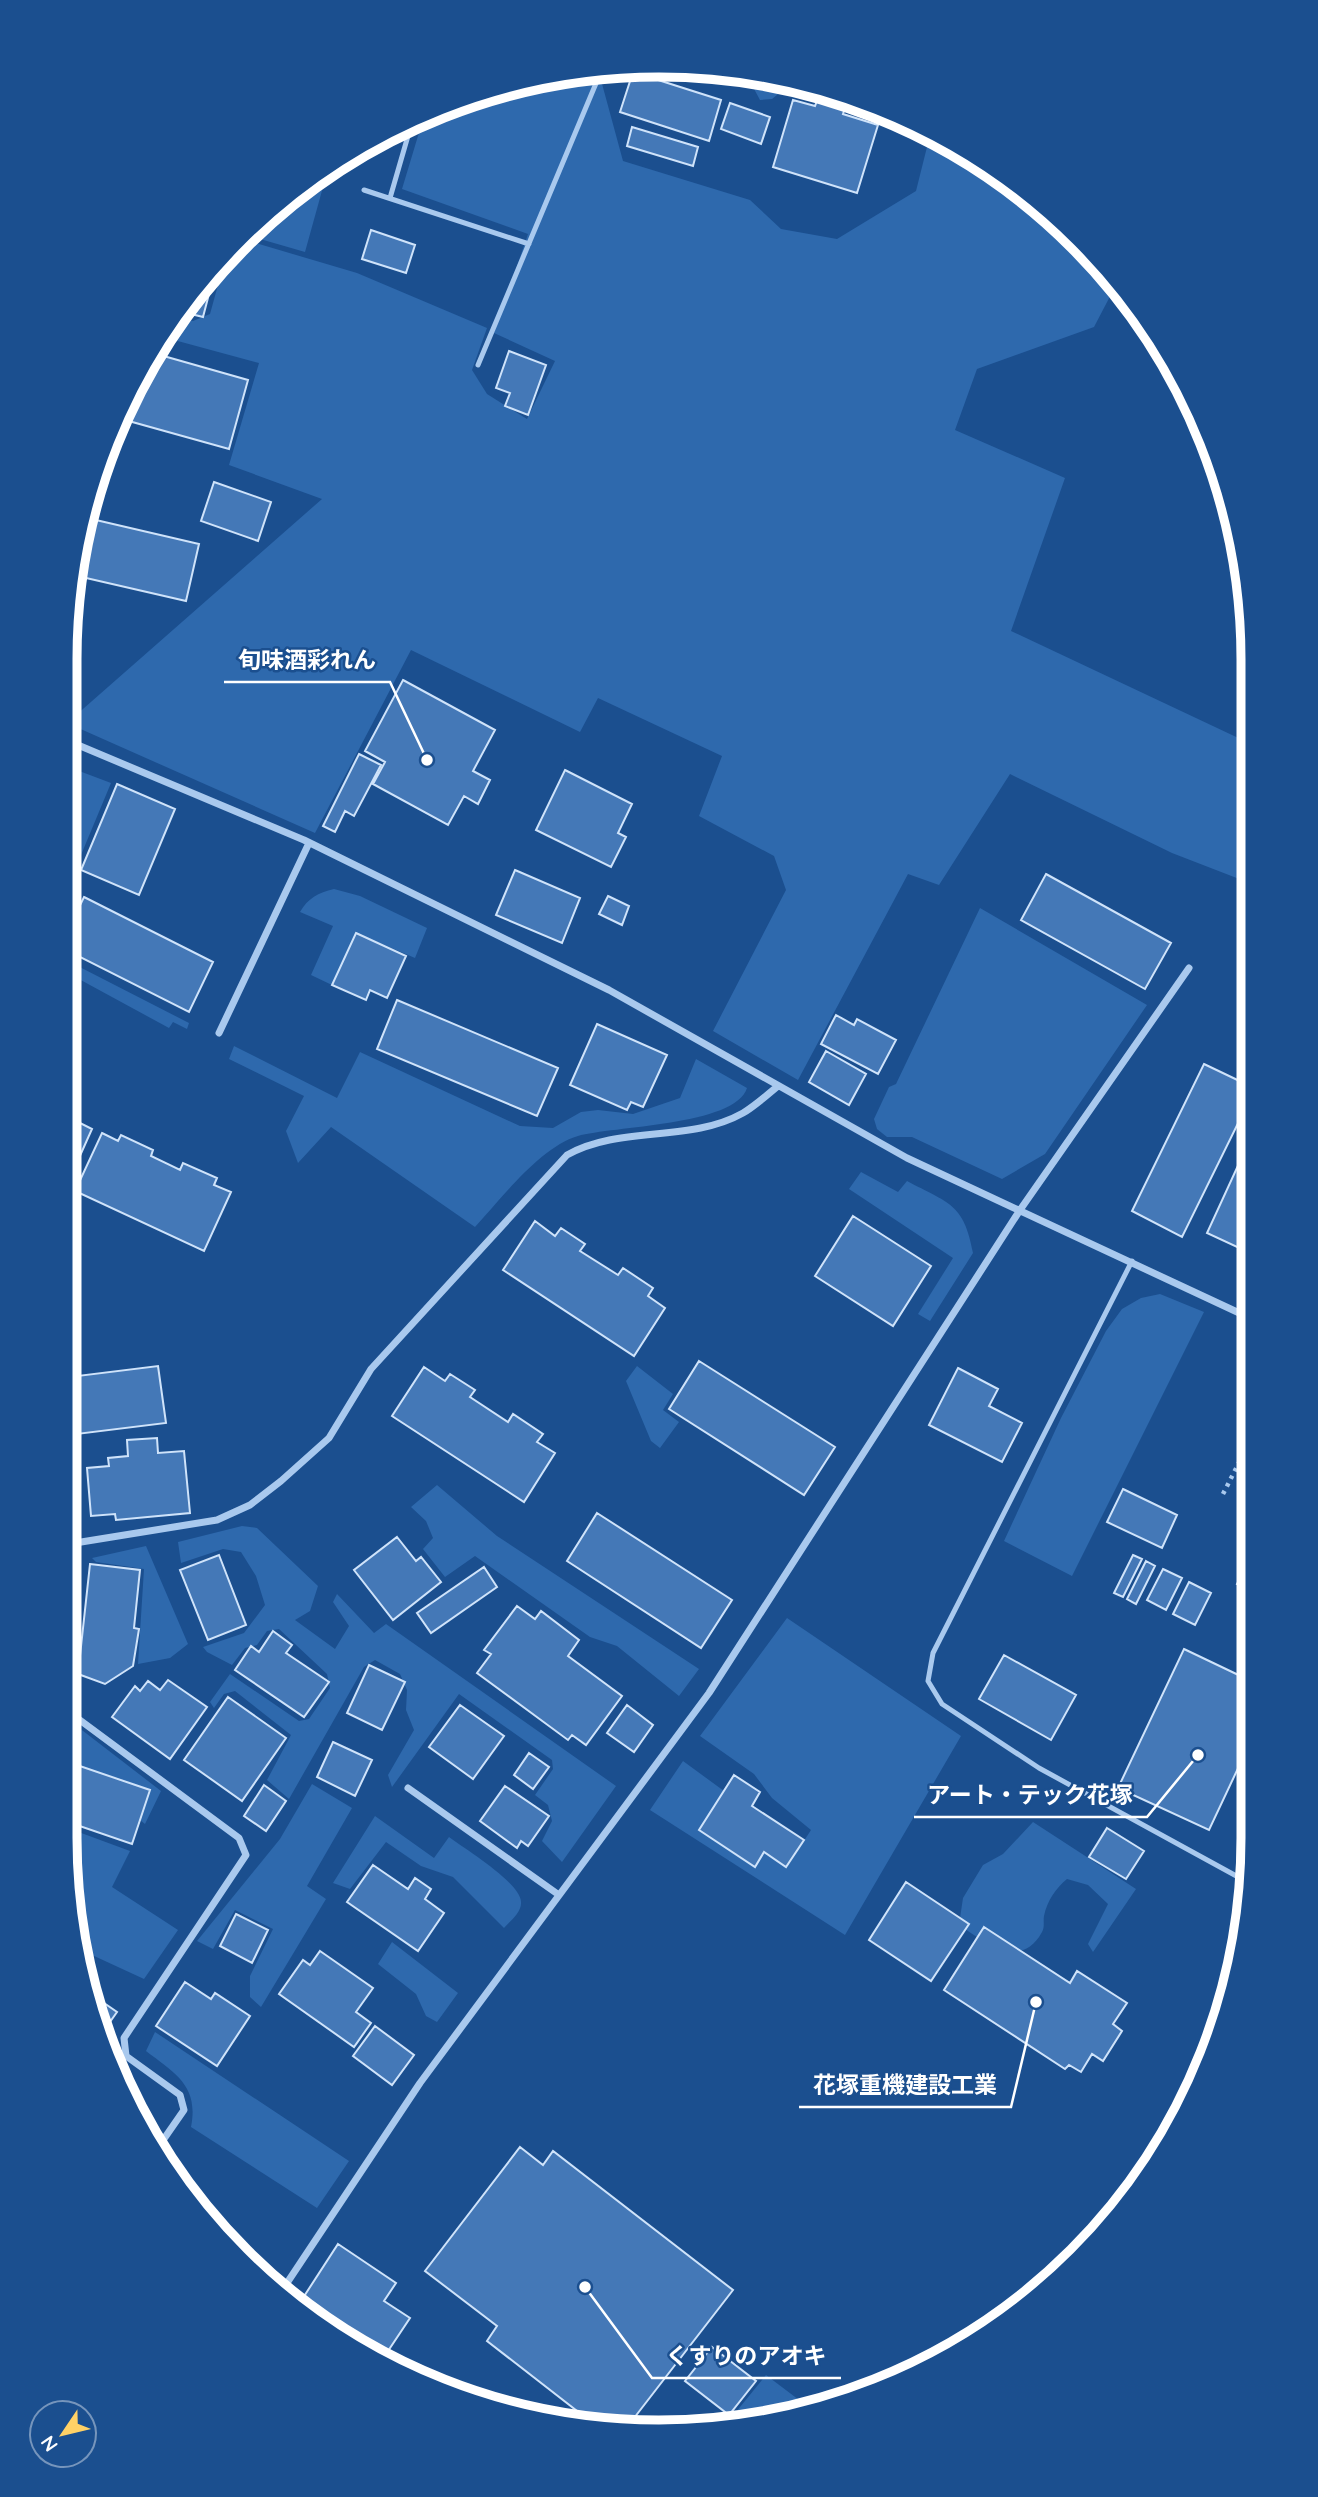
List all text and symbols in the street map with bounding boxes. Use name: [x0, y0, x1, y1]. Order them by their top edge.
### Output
callout: 旬味酒彩れん: [224, 638, 390, 682]
text: 旬味酒彩れん: [238, 645, 376, 674]
callout: アート・テック花塚: [914, 1773, 1147, 1817]
text: アート・テック花塚: [927, 1780, 1133, 1809]
callout: 花塚重機建設工業: [799, 2063, 1011, 2107]
text: 花塚重機建設工業: [813, 2070, 997, 2099]
callout: くすりのアオキ: [652, 2334, 841, 2378]
text: くすりのアオキ: [666, 2341, 827, 2370]
north arrow: [28, 2399, 98, 2469]
text: N: [35, 2431, 63, 2456]

